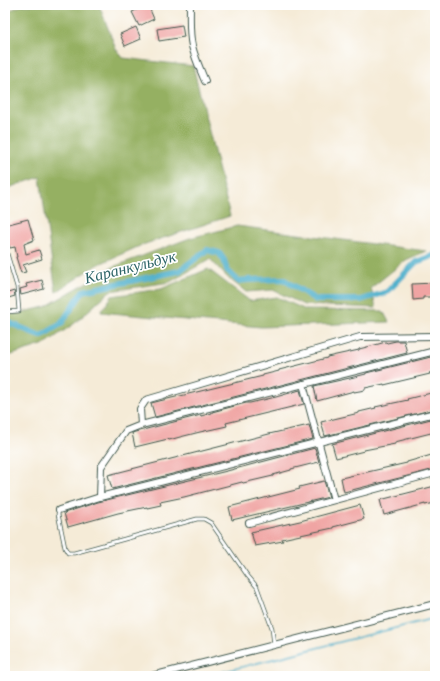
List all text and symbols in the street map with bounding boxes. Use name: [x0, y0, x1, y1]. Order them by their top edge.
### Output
water label: Каранкульдук: [81, 246, 178, 288]

